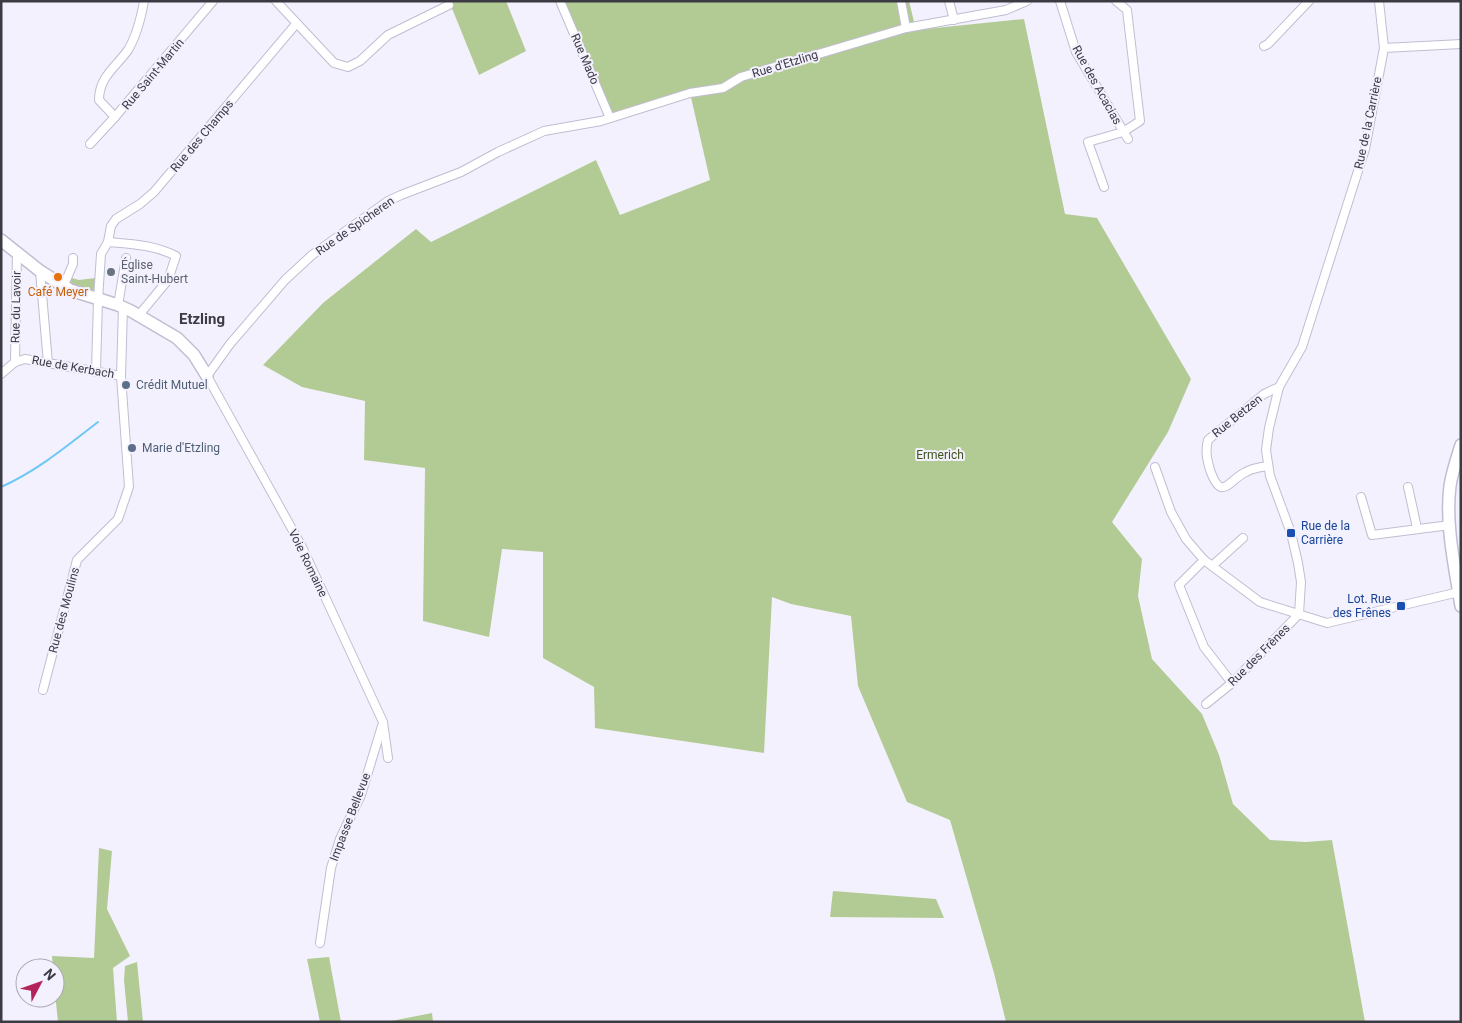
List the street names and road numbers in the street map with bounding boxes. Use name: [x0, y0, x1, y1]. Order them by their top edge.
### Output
street label: Rue Mado: [568, 31, 602, 87]
street label: Rue Saint-Martin: [119, 36, 187, 112]
street label: Rue des Acacias: [1069, 43, 1125, 127]
street label: Rue d'Etzling: [750, 47, 820, 81]
street label: Rue de la Carrière: [1351, 76, 1385, 170]
street label: Rue des Champs: [168, 97, 236, 175]
street label: Rue de Spicheren: [313, 194, 397, 258]
street label: Rue du Lavoir: [8, 271, 24, 343]
street label: Rue de Kerbach: [31, 353, 115, 381]
street label: Rue Betzen: [1209, 392, 1265, 440]
street label: Voie Romaine: [286, 527, 330, 599]
street label: Rue des Moulins: [46, 566, 82, 654]
street label: Rue des Frênes: [1225, 621, 1293, 689]
street label: Impasse Bellevue: [327, 771, 373, 863]

